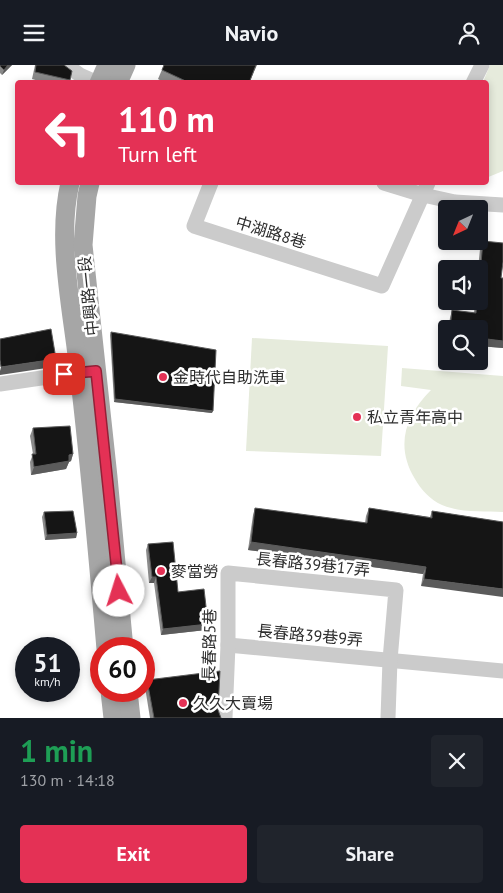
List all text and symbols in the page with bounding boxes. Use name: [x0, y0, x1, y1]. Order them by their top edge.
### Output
icon: menu: [20, 19, 48, 47]
text: Navio: [225, 19, 278, 47]
icon: person: [455, 19, 483, 47]
text: 110 m: [118, 96, 215, 142]
icon: left: [35, 100, 100, 165]
text: Turn left: [118, 140, 197, 168]
north arrow: [438, 200, 488, 250]
map controls: [438, 200, 488, 370]
street label: 中湖路8巷: [233, 212, 309, 252]
street label: 中興路一段: [74, 255, 102, 337]
button: sound: [438, 260, 488, 310]
button: search: [438, 320, 488, 370]
pin: [43, 353, 85, 395]
icon: arrive: [50, 360, 78, 388]
place label: 金時代自助洗車: [173, 367, 285, 387]
marker: 金時代自助洗車: [157, 371, 169, 383]
place label: 私立青年高中: [367, 407, 463, 427]
marker: 私立青年高中: [351, 411, 363, 423]
street label: 長春路39巷17弄: [255, 548, 371, 580]
place label: 麥當勞: [171, 561, 219, 581]
position arrow: [92, 564, 144, 616]
marker: 麥當勞: [155, 565, 167, 577]
street label: 長春路5巷: [198, 608, 220, 682]
street label: 長春路39巷9弄: [256, 620, 364, 650]
speed limit sign: 60: [90, 637, 155, 702]
text: 51: [33, 647, 62, 679]
text: km/h: [34, 674, 61, 689]
place label: 久久大賣場: [193, 693, 273, 713]
marker: 久久大賣場: [177, 697, 189, 709]
text: 1 min: [20, 731, 93, 770]
button: close: [431, 735, 483, 787]
text: 130 m · 14:18: [20, 770, 115, 790]
button: Exit: [20, 825, 247, 883]
button: Share: [257, 825, 483, 883]

